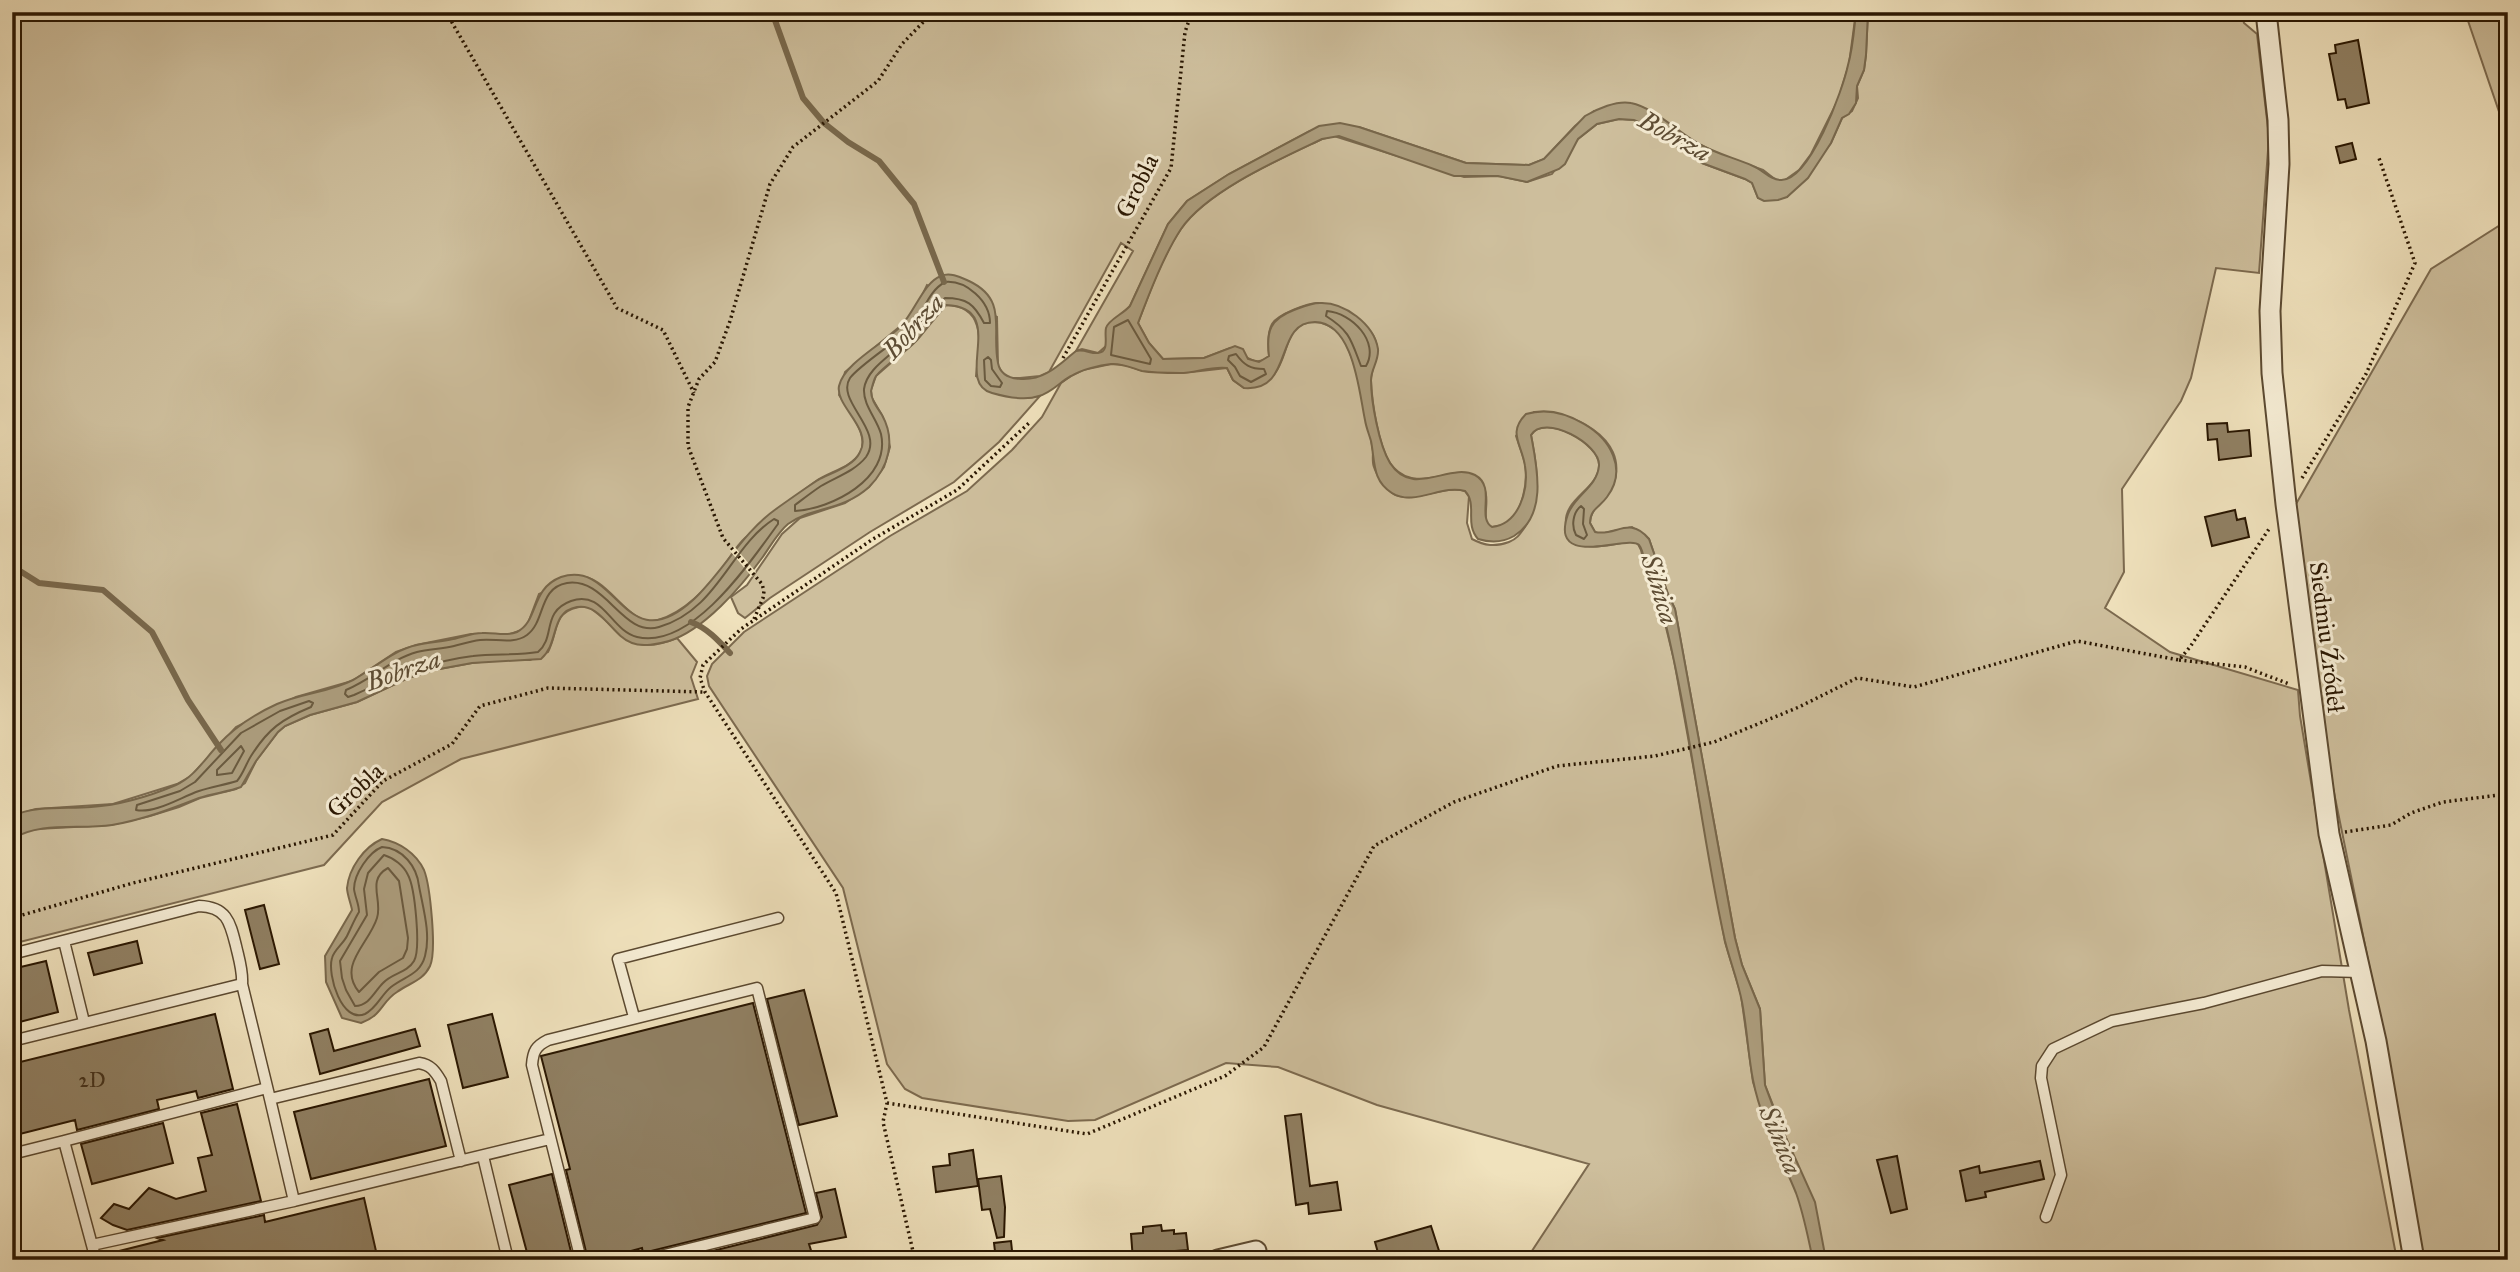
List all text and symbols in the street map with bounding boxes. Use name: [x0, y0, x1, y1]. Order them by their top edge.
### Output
water label: Bobrza: [1633, 103, 1716, 169]
street label: Grobla: [1109, 149, 1166, 223]
water label: Bobrza: [875, 287, 951, 366]
water label: Silnica: [1634, 549, 1686, 628]
street label: Siedmiu Źródeł: [2303, 560, 2351, 715]
water label: Bobrza: [360, 642, 445, 698]
street label: Grobla: [320, 756, 390, 824]
house number: 2D: [79, 1067, 105, 1093]
water label: Silnica: [1752, 1100, 1810, 1179]

